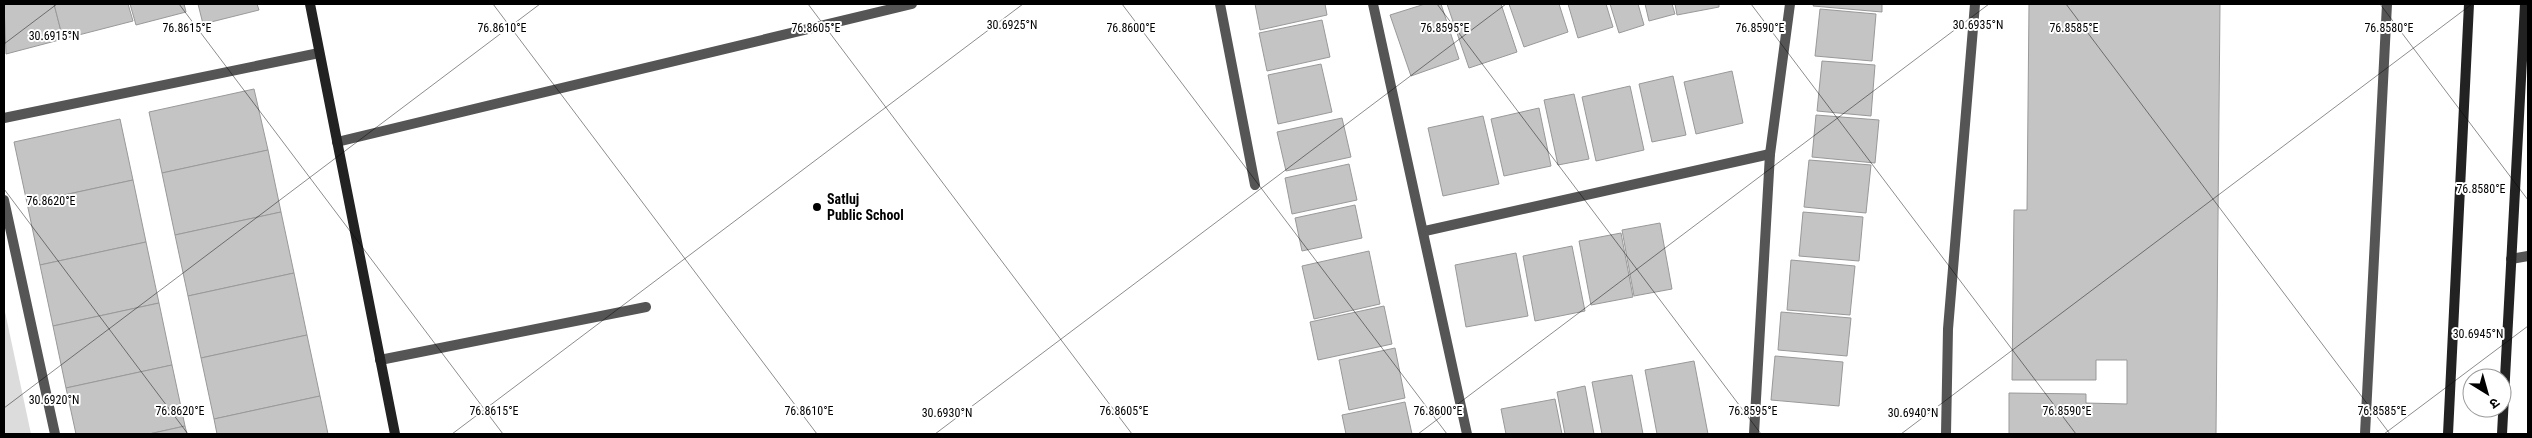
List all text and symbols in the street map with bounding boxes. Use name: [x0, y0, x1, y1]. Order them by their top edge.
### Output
text: 30.6925°N: [987, 18, 1037, 32]
text: 30.6935°N: [1953, 18, 2003, 32]
text: 76.8615°E: [162, 21, 212, 35]
text: 76.8610°E: [477, 21, 527, 35]
text: 76.8605°E: [791, 21, 841, 35]
text: 76.8600°E: [1106, 21, 1156, 35]
text: 76.8595°E: [1420, 21, 1470, 35]
text: 76.8590°E: [1735, 21, 1785, 35]
text: 76.8585°E: [2049, 21, 2099, 35]
text: 76.8580°E: [2364, 21, 2414, 35]
text: 30.6915°N: [29, 29, 79, 43]
text: 76.8580°E: [2456, 182, 2506, 196]
place label: Satluj Public School: [827, 191, 904, 223]
text: 76.8620°E: [26, 194, 76, 208]
marker: Satluj Public School: [811, 201, 823, 213]
text: 30.6945°N: [2453, 327, 2503, 341]
north arrow: [2462, 368, 2512, 418]
text: 30.6920°N: [29, 393, 79, 407]
text: उ: [2486, 395, 2503, 413]
text: 76.8620°E: [155, 404, 205, 418]
text: 76.8615°E: [469, 404, 519, 418]
text: 76.8610°E: [784, 404, 834, 418]
text: 76.8605°E: [1099, 404, 1149, 418]
text: 76.8600°E: [1413, 404, 1463, 418]
text: 76.8595°E: [1728, 404, 1778, 418]
text: 76.8590°E: [2042, 404, 2092, 418]
text: 76.8585°E: [2357, 404, 2407, 418]
text: 30.6930°N: [922, 406, 972, 420]
text: 30.6940°N: [1888, 406, 1938, 420]

